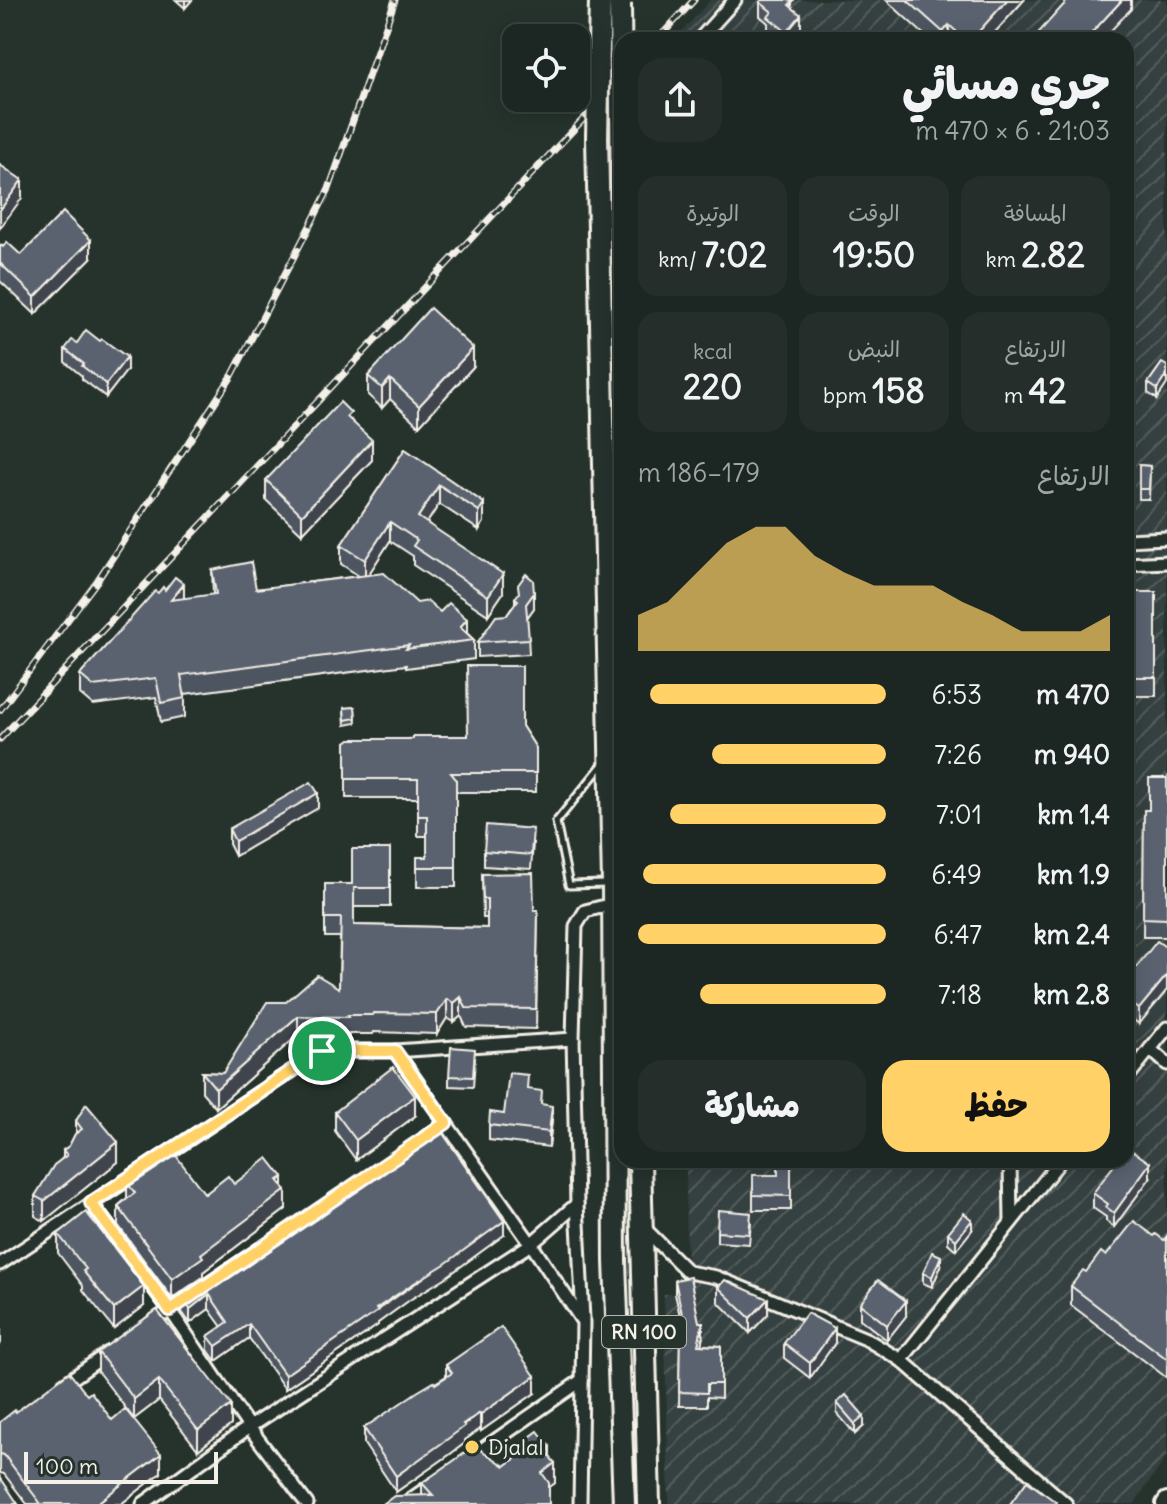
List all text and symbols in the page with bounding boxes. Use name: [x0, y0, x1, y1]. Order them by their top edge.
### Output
map controls: [502, 24, 590, 112]
button: locate: [502, 24, 590, 112]
text: جري مسائي: [902, 56, 1110, 111]
button: share: [638, 58, 722, 142]
text: 21:03 · 6 × 470 m: [915, 114, 1110, 147]
text: الوتيرة: [686, 199, 739, 227]
text: الوقت: [848, 199, 900, 227]
text: المسافة: [1004, 199, 1067, 227]
text: 7:02: [702, 233, 767, 276]
text: 19:50: [833, 233, 915, 276]
text: 2.82: [1021, 233, 1085, 276]
text: /km: [658, 245, 702, 273]
text: km: [986, 245, 1021, 273]
text: النبض: [848, 335, 900, 363]
text: الارتفاع: [1004, 335, 1066, 363]
text: kcal: [693, 337, 732, 365]
text: 220: [683, 365, 743, 408]
text: 158: [872, 369, 925, 412]
text: 42: [1028, 369, 1067, 412]
text: bpm: [823, 381, 872, 409]
text: m: [1004, 381, 1028, 409]
text: 179–186 m: [638, 456, 760, 489]
text: الارتفاع: [1037, 459, 1110, 492]
text: 6:53: [931, 678, 982, 711]
text: 470 m: [1036, 678, 1110, 711]
text: 7:26: [934, 738, 982, 771]
text: 940 m: [1034, 738, 1110, 771]
text: 7:01: [936, 798, 982, 831]
text: 1.4 km: [1037, 798, 1110, 831]
text: 6:49: [931, 858, 982, 891]
text: 1.9 km: [1037, 858, 1110, 891]
text: 6:47: [934, 918, 982, 951]
text: 2.4 km: [1034, 918, 1110, 951]
text: 7:18: [938, 978, 982, 1011]
text: 2.8 km: [1033, 978, 1110, 1011]
pin: [288, 1017, 356, 1085]
icon: arrive: [300, 1029, 344, 1073]
button: مشاركة: [638, 1060, 866, 1152]
button: حفظ: [882, 1060, 1110, 1152]
road number: RN 100: [602, 1316, 686, 1348]
place label: Djalal: [488, 1433, 543, 1461]
marker: Djalal: [463, 1438, 481, 1456]
scale bar: [24, 1448, 218, 1484]
text: 100 m: [36, 1452, 98, 1480]

